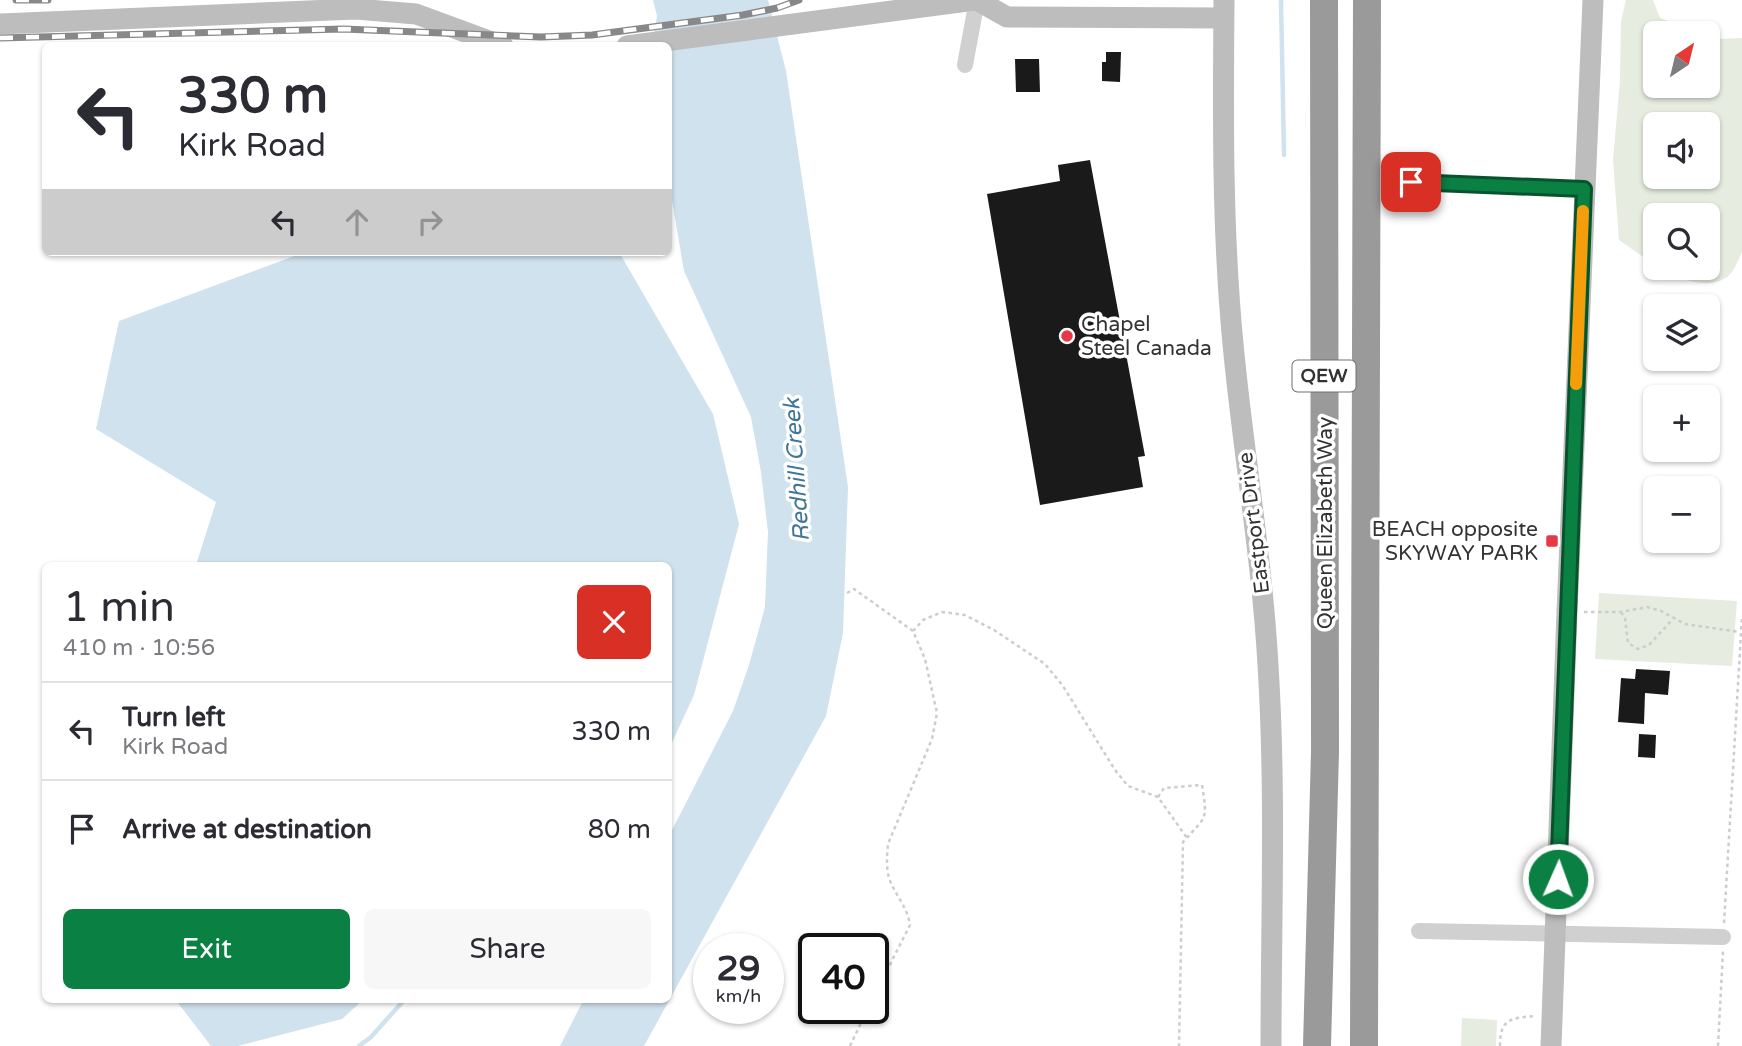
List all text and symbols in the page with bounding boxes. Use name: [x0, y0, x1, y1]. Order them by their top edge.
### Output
north arrow: [1643, 21, 1720, 98]
map controls: [1643, 21, 1720, 553]
text: 330 m: [178, 67, 328, 126]
icon: left: [63, 70, 154, 161]
button: sound: [1643, 112, 1720, 189]
text: Kirk Road: [178, 127, 326, 165]
pin: [1381, 152, 1441, 212]
icon: arrive: [1392, 163, 1430, 201]
icon: left: [265, 203, 303, 241]
icon: ahead: [338, 203, 376, 241]
icon: right: [411, 203, 449, 241]
button: search: [1643, 203, 1720, 280]
button: layers: [1643, 294, 1720, 371]
place label: Chapel Steel Canada: [1081, 312, 1212, 361]
marker: Chapel Steel Canada: [1059, 328, 1075, 344]
road number: QEW: [1292, 360, 1356, 392]
button: +: [1643, 385, 1720, 462]
water label: Redhill Creek: [778, 396, 816, 543]
street label: Queen Elizabeth Way: [1313, 417, 1338, 629]
street label: Eastport Drive: [1233, 451, 1275, 595]
button: −: [1643, 476, 1720, 553]
place label: BEACH opposite SKYWAY PARK: [1372, 517, 1538, 566]
marker: BEACH opposite SKYWAY PARK: [1544, 533, 1560, 549]
text: 1 min: [63, 582, 175, 633]
button: close: [577, 585, 651, 659]
text: 410 m · 10:56: [63, 634, 215, 662]
text: Turn left: [122, 702, 225, 733]
icon: left: [63, 712, 101, 750]
text: 330 m: [571, 716, 651, 747]
text: Kirk Road: [122, 733, 228, 761]
icon: arrive: [63, 810, 101, 848]
text: Arrive at destination: [122, 814, 372, 845]
text: 80 m: [588, 814, 651, 845]
position arrow: [1521, 842, 1595, 916]
button: Exit: [63, 909, 350, 989]
button: Share: [364, 909, 651, 989]
speed limit sign: 40: [798, 933, 889, 1024]
text: 29: [717, 948, 760, 990]
text: km/h: [716, 985, 761, 1007]

